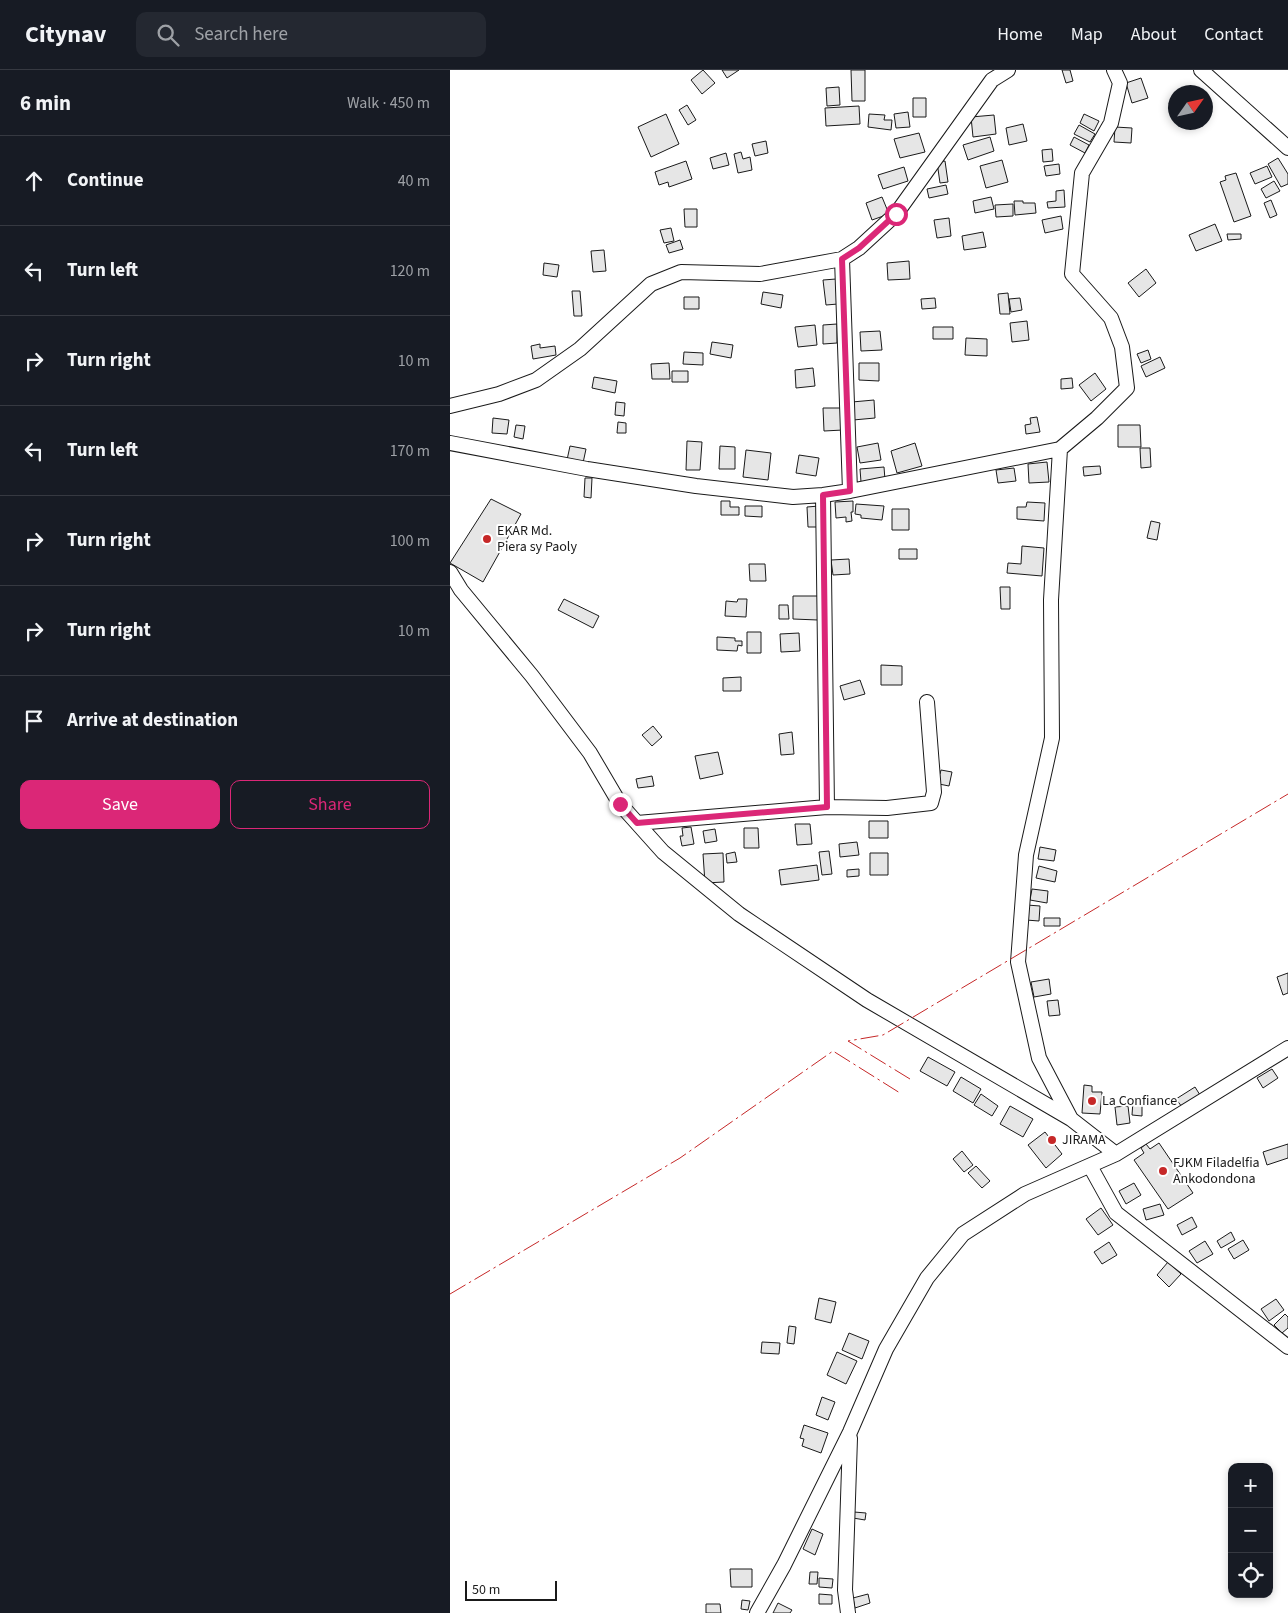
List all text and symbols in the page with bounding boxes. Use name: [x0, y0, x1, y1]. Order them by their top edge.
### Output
search box: [136, 12, 486, 57]
text: Citynav: [25, 17, 106, 52]
icon: search: [154, 21, 182, 49]
text: Search here: [194, 21, 288, 48]
text: Home: [997, 22, 1043, 47]
text: Map: [1071, 22, 1103, 47]
text: About: [1131, 22, 1176, 47]
text: Contact: [1204, 22, 1263, 47]
north arrow: [1168, 85, 1213, 130]
text: 6 min: [20, 88, 71, 118]
text: Walk · 450 m: [347, 92, 430, 114]
icon: ahead: [20, 167, 48, 195]
text: Continue: [67, 167, 144, 194]
text: 40 m: [398, 170, 430, 192]
route start: [885, 203, 908, 226]
icon: left: [20, 257, 48, 285]
text: Turn left: [67, 257, 138, 284]
text: 120 m: [390, 260, 430, 282]
icon: right: [20, 347, 48, 375]
text: Turn right: [67, 347, 151, 374]
text: 10 m: [398, 350, 430, 372]
icon: left: [20, 437, 48, 465]
text: Turn left: [67, 437, 138, 464]
text: 170 m: [390, 440, 430, 462]
place label: EKAR Md. Piera sy Paoly: [497, 521, 577, 557]
icon: right: [20, 527, 48, 555]
text: Turn right: [67, 527, 151, 554]
text: 100 m: [390, 530, 430, 552]
marker: EKAR Md. Piera sy Paoly: [481, 533, 493, 545]
icon: right: [20, 617, 48, 645]
text: Turn right: [67, 617, 151, 644]
text: 10 m: [398, 620, 430, 642]
icon: arrive: [20, 707, 48, 735]
text: Arrive at destination: [67, 707, 238, 734]
button: Save: [20, 780, 220, 829]
button: Share: [230, 780, 430, 829]
route end: [609, 793, 632, 816]
place label: La Confiance: [1102, 1091, 1177, 1111]
marker: La Confiance: [1086, 1095, 1098, 1107]
place label: JIRAMA: [1062, 1130, 1106, 1150]
marker: JIRAMA: [1046, 1134, 1058, 1146]
place label: FJKM Filadelfia Ankodondona: [1173, 1153, 1260, 1189]
marker: FJKM Filadelfia Ankodondona: [1157, 1165, 1169, 1177]
map controls: [1228, 1463, 1273, 1598]
button: +: [1228, 1463, 1273, 1508]
button: −: [1228, 1508, 1273, 1553]
button: locate: [1228, 1553, 1273, 1598]
scale bar: [465, 1578, 558, 1601]
text: 50 m: [472, 1580, 500, 1600]

